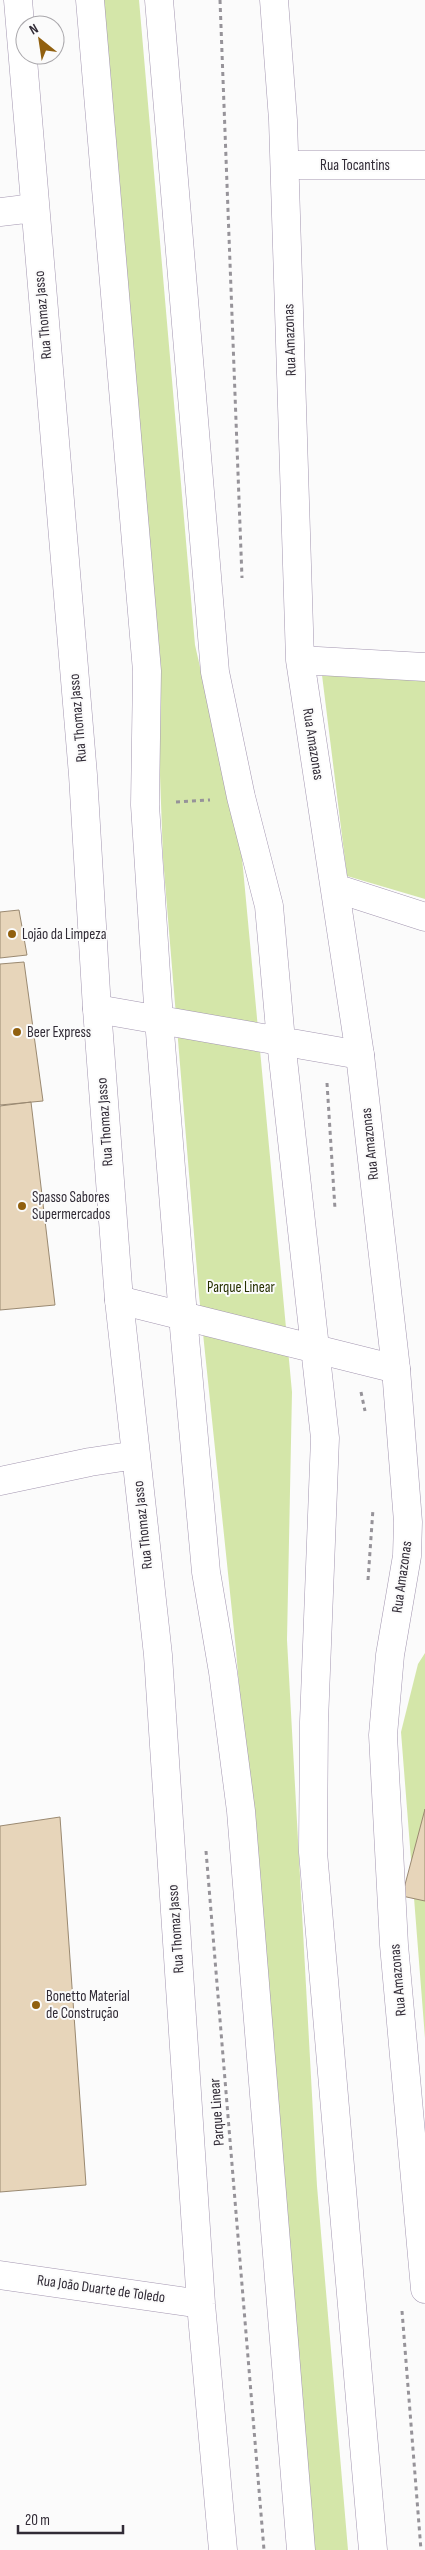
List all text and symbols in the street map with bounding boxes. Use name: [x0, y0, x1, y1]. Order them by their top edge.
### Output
north arrow: [15, 15, 65, 65]
text: N: [26, 20, 41, 38]
street label: Rua Tocantins: [320, 156, 390, 175]
street label: Rua Thomaz Jasso: [30, 270, 56, 360]
street label: Rua Amazonas: [279, 303, 301, 377]
street label: Rua Thomaz Jasso: [65, 673, 91, 763]
street label: Rua Amazonas: [298, 707, 328, 781]
place label: Lojão da Limpeza: [22, 925, 107, 944]
marker: Lojão da Limpeza: [6, 928, 18, 940]
place label: Beer Express: [27, 1023, 91, 1042]
marker: Beer Express: [11, 1026, 23, 1038]
street label: Rua Thomaz Jasso: [92, 1077, 118, 1167]
street label: Rua Amazonas: [357, 1107, 383, 1181]
place label: Spasso Sabores Supermercados: [32, 1188, 110, 1224]
marker: Spasso Sabores Supermercados: [16, 1200, 28, 1212]
park label: Parque Linear: [207, 1278, 276, 1297]
street label: Rua Thomaz Jasso: [129, 1480, 157, 1570]
street label: Rua Amazonas: [388, 1540, 416, 1614]
street label: Rua Thomaz Jasso: [163, 1884, 189, 1974]
street label: Rua Amazonas: [385, 1943, 411, 2017]
place label: Bonetto Material de Construção: [46, 1987, 130, 2023]
marker: Bonetto Material de Construção: [30, 1999, 42, 2011]
street label: Parque Linear: [205, 2077, 229, 2146]
street label: Rua João Duarte de Toledo: [36, 2271, 166, 2307]
scale bar: [18, 2502, 122, 2534]
text: 20 m: [25, 2511, 50, 2530]

